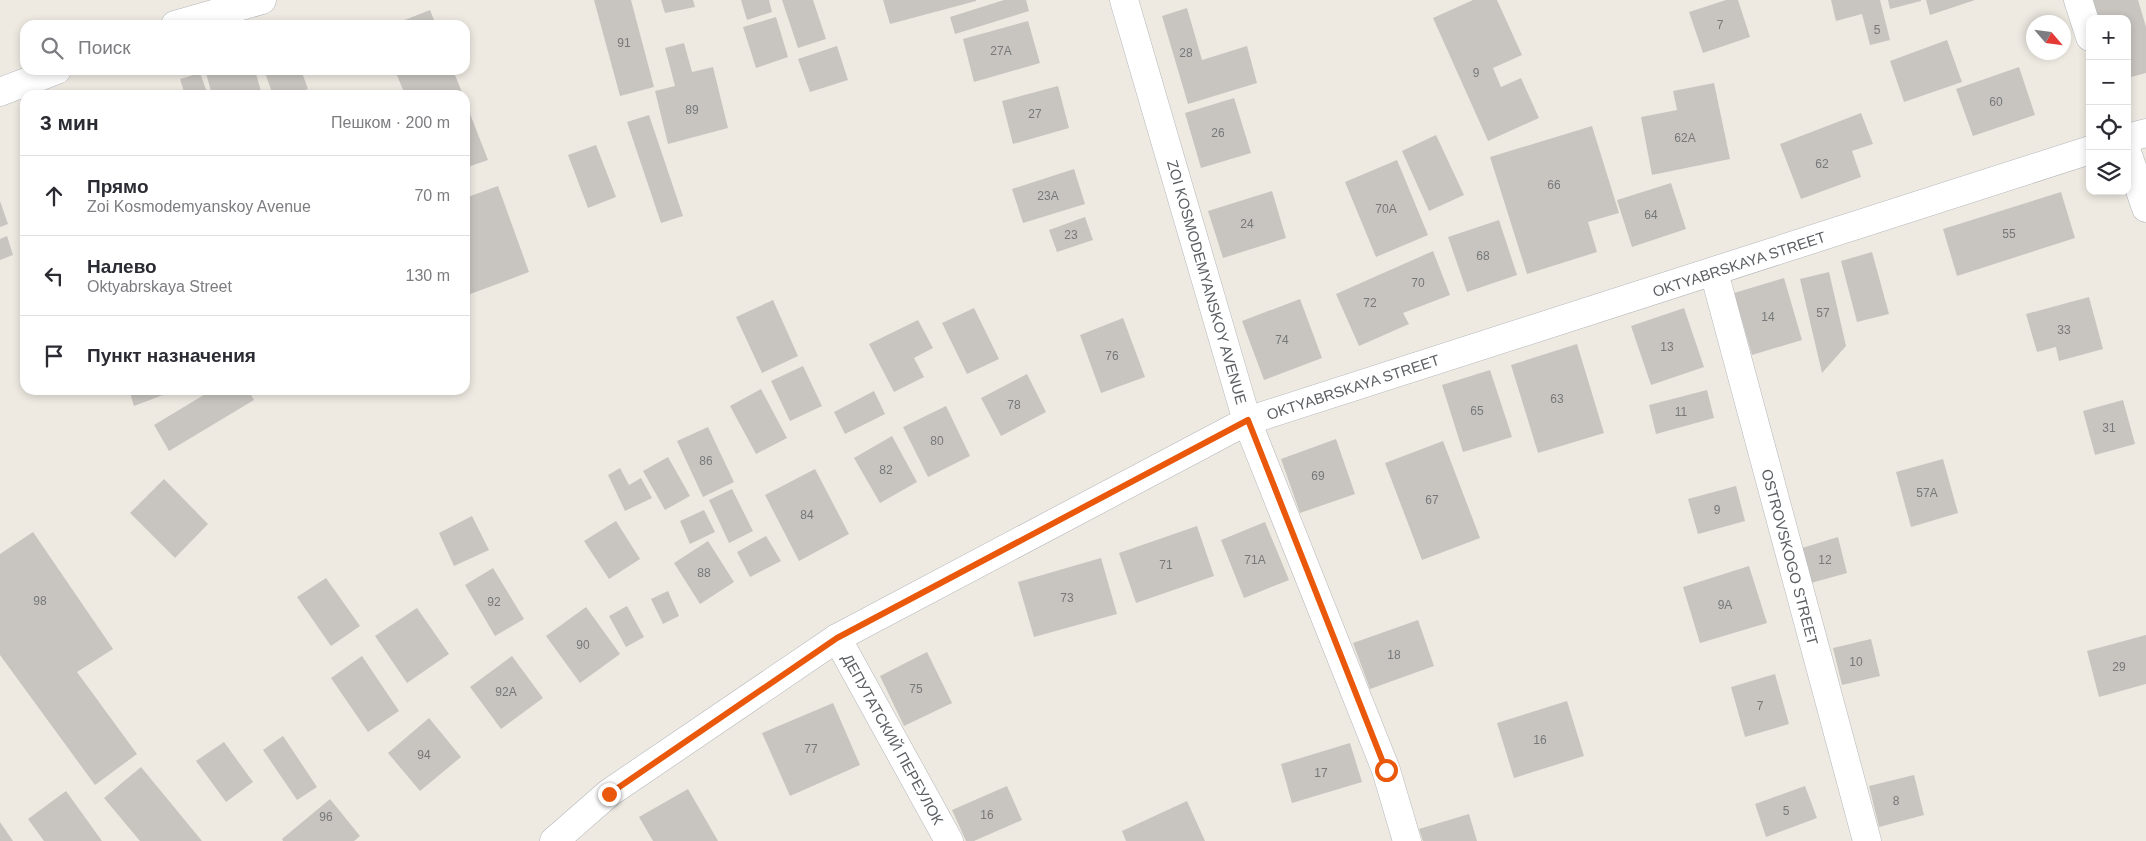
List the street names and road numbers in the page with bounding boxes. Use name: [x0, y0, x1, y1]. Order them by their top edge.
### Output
street label: ZOI KOSMODEMYANSKOY AVENUE: [1164, 158, 1250, 406]
street label: OKTYABRSKAYA STREET: [1650, 228, 1828, 300]
street label: OKTYABRSKAYA STREET: [1264, 351, 1442, 423]
street label: OSTROVSKOGO STREET: [1758, 467, 1822, 647]
street label: ДЕПУТАТСКИЙ ПЕРЕУЛОК: [839, 651, 947, 828]

